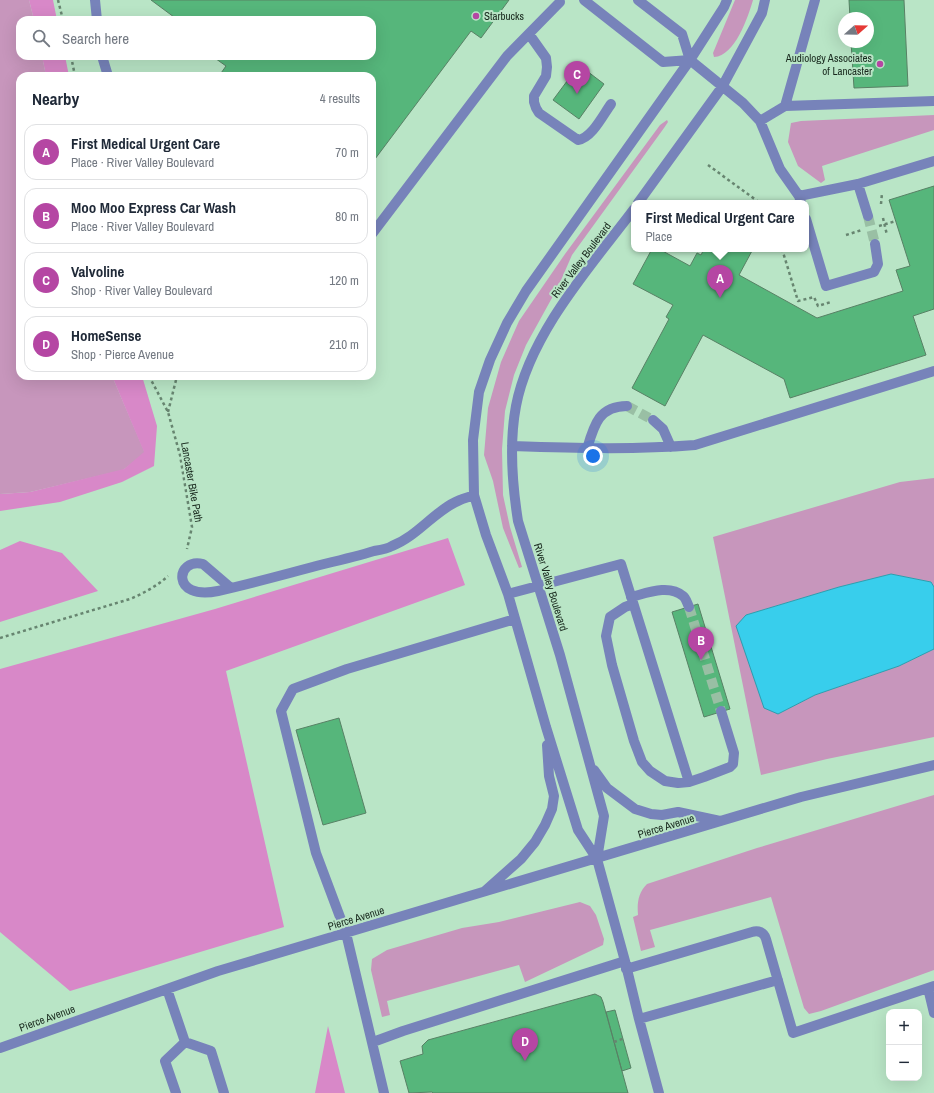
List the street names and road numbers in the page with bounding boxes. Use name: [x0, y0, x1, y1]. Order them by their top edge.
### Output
street label: River Valley Boulevard: [548, 219, 614, 301]
street label: Lancaster Bike Path: [178, 441, 206, 523]
street label: River Valley Boulevard: [531, 541, 571, 633]
street label: Pierce Avenue: [636, 811, 696, 841]
street label: Pierce Avenue: [326, 903, 386, 933]
street label: Pierce Avenue: [17, 1001, 77, 1035]

